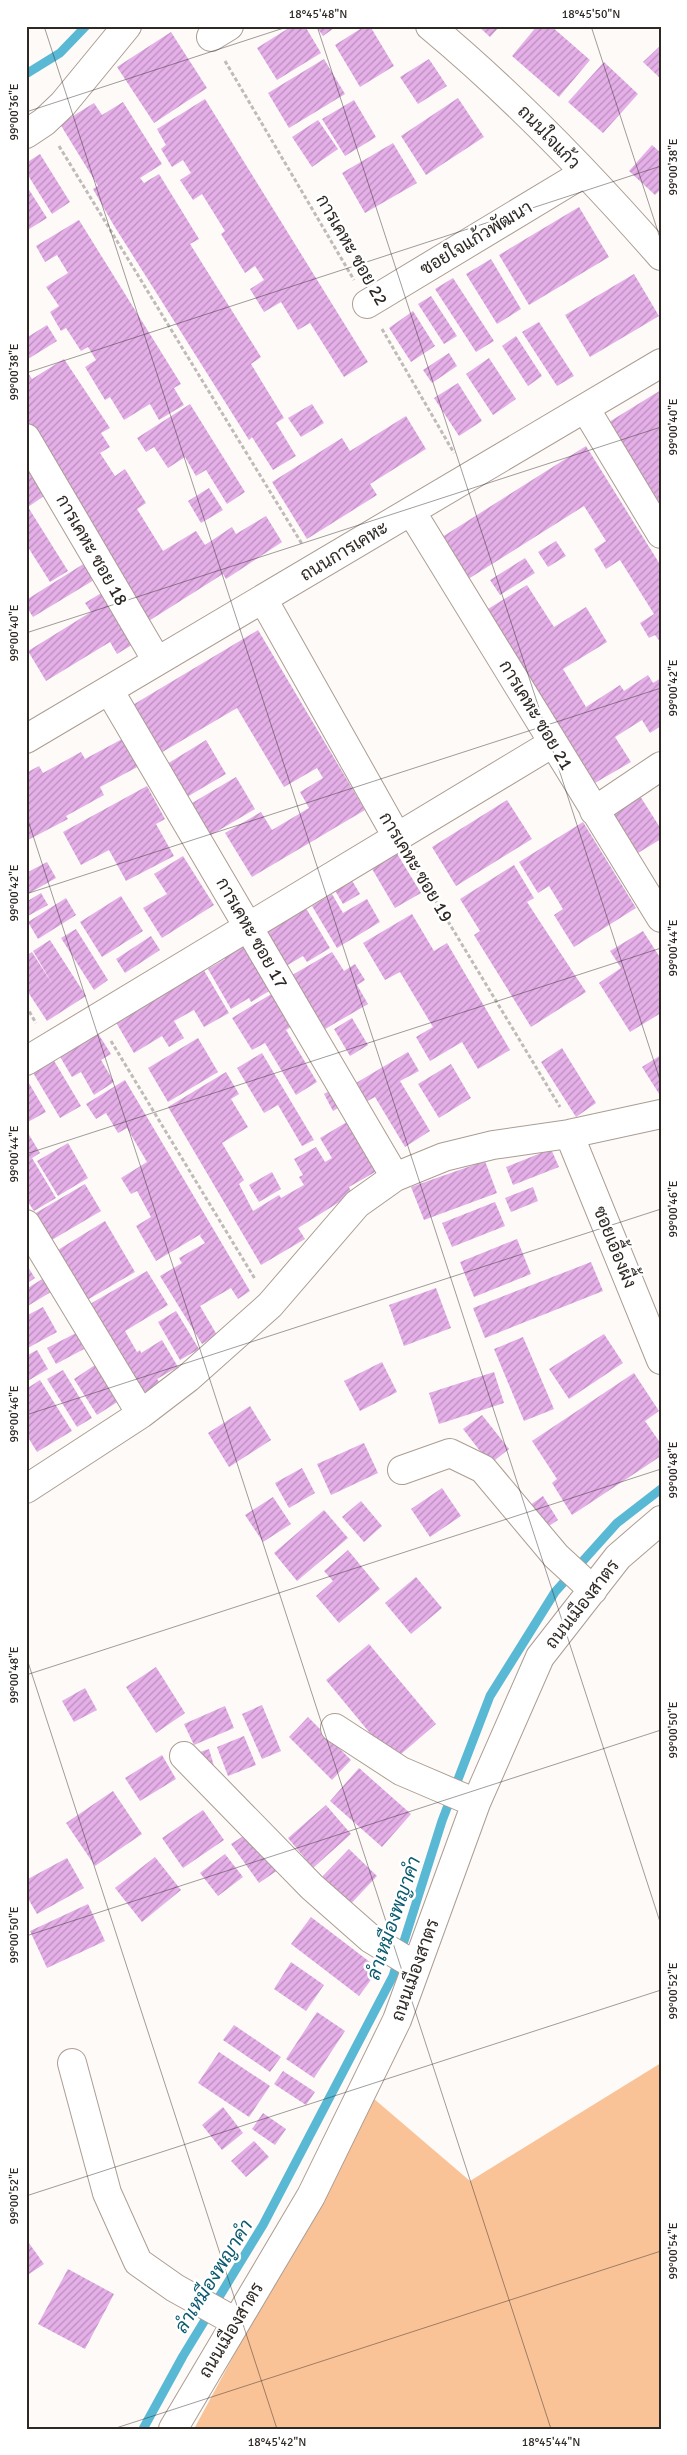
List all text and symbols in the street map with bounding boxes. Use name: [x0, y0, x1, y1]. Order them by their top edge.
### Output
text: 18°45'48"N: [289, 7, 347, 22]
text: 18°45'50"N: [562, 7, 620, 22]
text: 99°00'36"E: [7, 83, 22, 141]
street label: ถนนใจแก้ว: [513, 99, 586, 173]
text: 99°00'38"E: [666, 138, 681, 196]
street label: การเคหะ ซอย 22: [311, 191, 393, 309]
street label: ซอยใจแก้วพัฒนา: [415, 194, 536, 280]
text: 99°00'38"E: [7, 343, 22, 401]
text: 99°00'40"E: [666, 398, 681, 456]
street label: การเคหะ ซอย 18: [51, 491, 133, 609]
street label: ถนนการเคหะ: [296, 516, 392, 586]
text: 99°00'40"E: [7, 604, 22, 662]
street label: การเคหะ ซอย 21: [494, 656, 578, 774]
text: 99°00'42"E: [666, 659, 681, 717]
street label: การเคหะ ซอย 19: [374, 808, 458, 926]
text: 99°00'42"E: [7, 864, 22, 922]
street label: การเคหะ ซอย 17: [211, 874, 293, 992]
text: 99°00'44"E: [666, 919, 681, 977]
text: 99°00'44"E: [7, 1125, 22, 1183]
text: 99°00'46"E: [666, 1180, 681, 1238]
street label: ซอยเอื้องผื้ง: [589, 1201, 646, 1291]
text: 99°00'46"E: [7, 1385, 22, 1443]
text: 99°00'48"E: [666, 1441, 681, 1499]
street label: ถนนเมืองสาตร: [539, 1554, 624, 1653]
text: 99°00'48"E: [7, 1646, 22, 1704]
text: 99°00'50"E: [666, 1701, 681, 1759]
water label: ลำเหมืองพญาคำ: [361, 1853, 426, 1983]
text: 99°00'50"E: [7, 1906, 22, 1964]
street label: ถนนเมืองสาตร: [385, 1915, 444, 2024]
text: 99°00'52"E: [666, 1962, 681, 2020]
text: 99°00'52"E: [7, 2167, 22, 2225]
water label: ลำเหมืองพญาคำ: [169, 2215, 258, 2338]
text: 99°00'54"E: [666, 2222, 681, 2280]
street label: ถนนเมืองสาตร: [193, 2277, 268, 2382]
text: 18°45'42"N: [248, 2435, 306, 2450]
text: 18°45'44"N: [522, 2435, 580, 2450]

